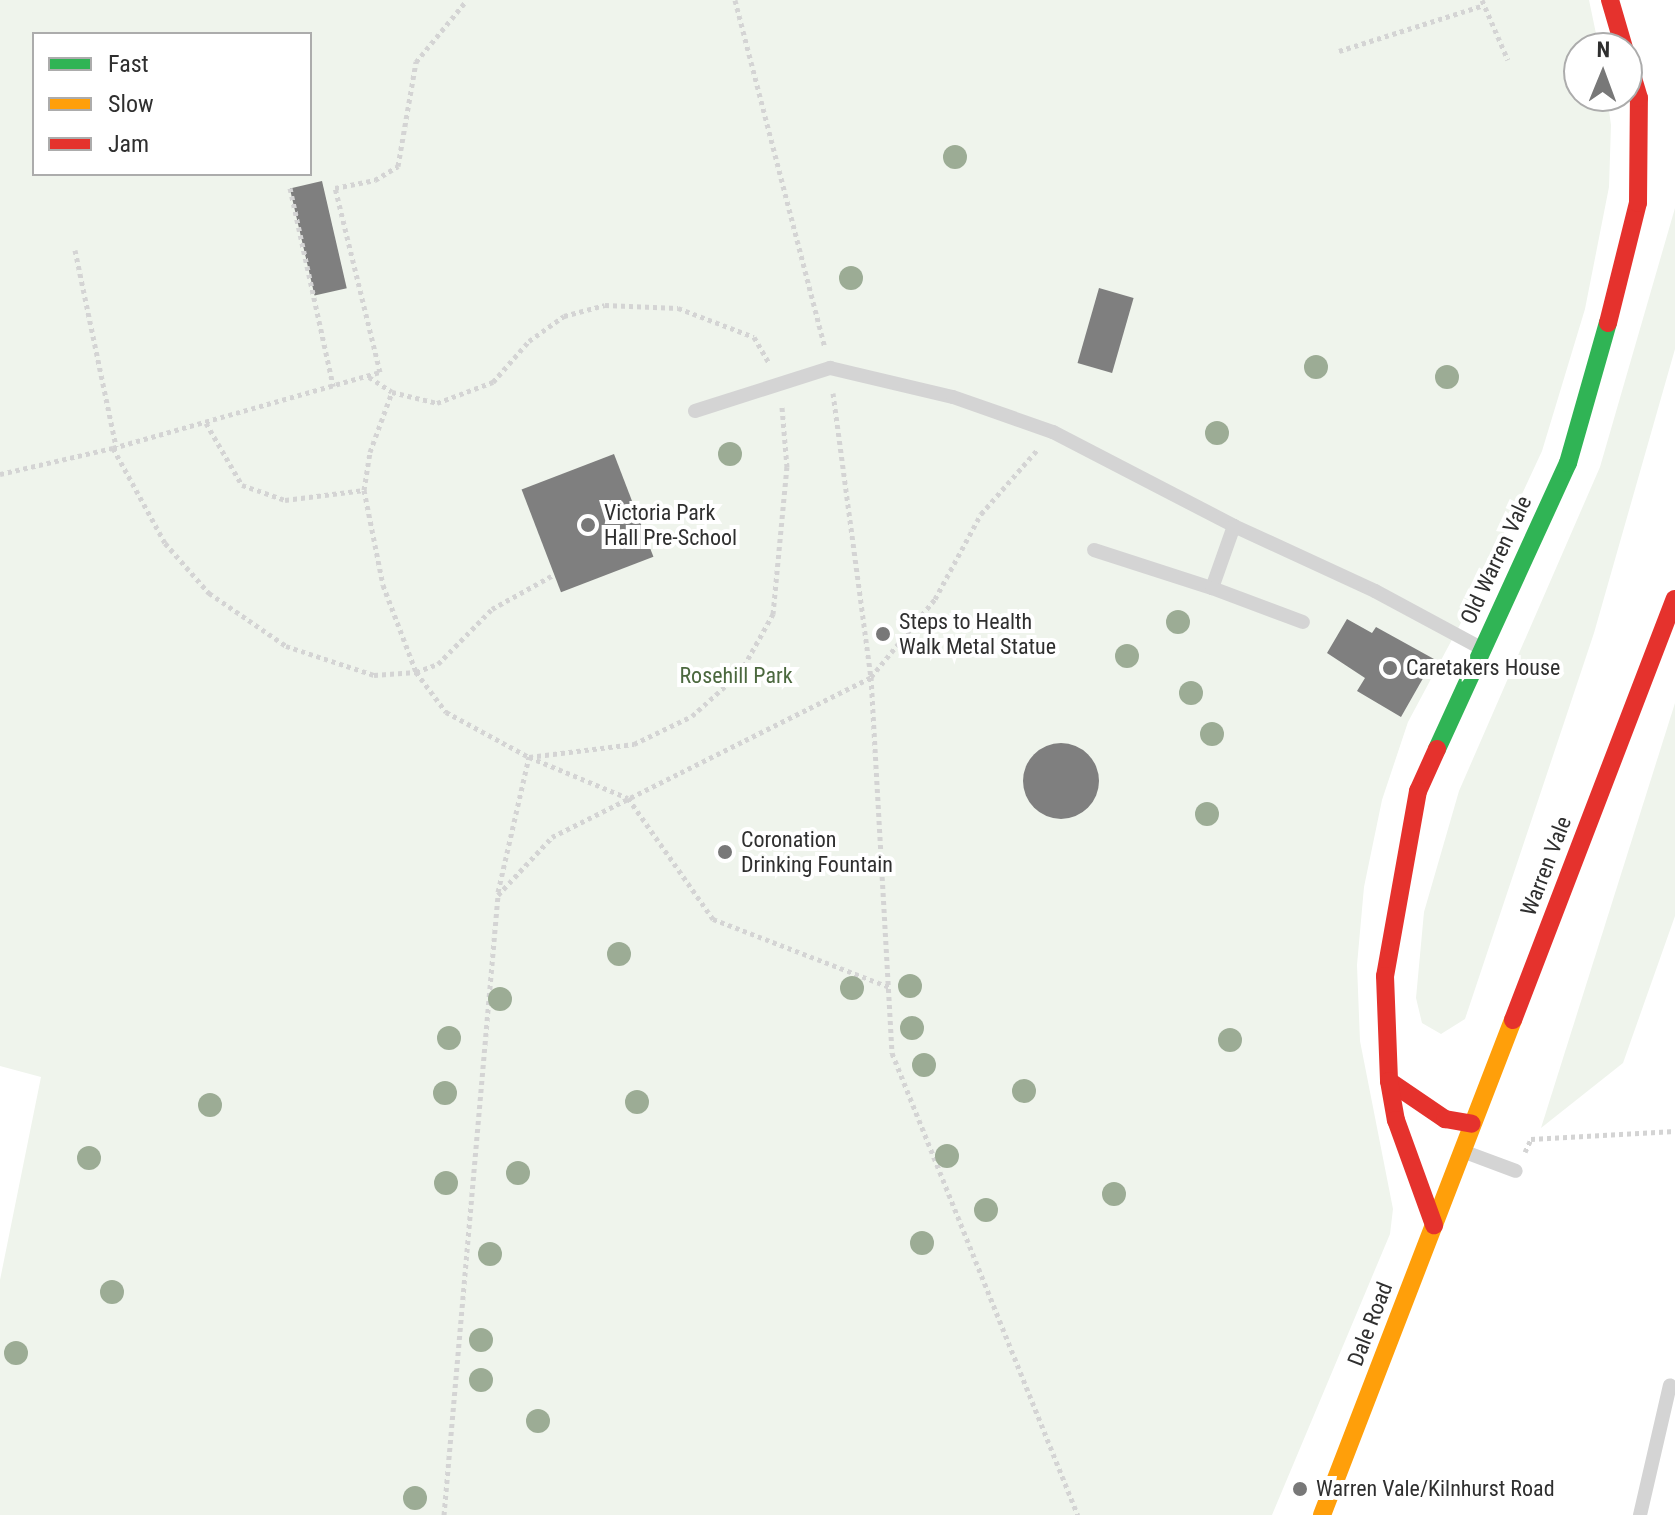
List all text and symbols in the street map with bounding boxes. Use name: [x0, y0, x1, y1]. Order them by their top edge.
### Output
legend: [32, 32, 312, 176]
north arrow: [1563, 32, 1643, 112]
text: N: [1596, 37, 1610, 62]
text: Fast: [108, 50, 149, 78]
text: Slow: [108, 90, 154, 118]
text: Jam: [108, 130, 149, 158]
street label: Old Warren Vale: [1455, 492, 1537, 628]
place label: Victoria Park Hall Pre-School: [604, 499, 737, 550]
marker: Victoria Park Hall Pre-School: [579, 516, 597, 534]
place label: Steps to Health Walk Metal Statue: [899, 608, 1056, 660]
marker: Steps to Health Walk Metal Statue: [874, 625, 892, 643]
place label: Caretakers House: [1406, 655, 1560, 681]
marker: Caretakers House: [1381, 659, 1399, 677]
park label: Rosehill Park: [679, 663, 793, 689]
street label: Warren Vale: [1515, 813, 1577, 919]
place label: Coronation Drinking Fountain: [741, 826, 893, 878]
marker: Coronation Drinking Fountain: [716, 843, 734, 861]
street label: Dale Road: [1342, 1278, 1398, 1370]
place label: Warren Vale/Kilnhurst Road: [1316, 1476, 1555, 1502]
marker: Warren Vale/Kilnhurst Road: [1291, 1480, 1309, 1498]

